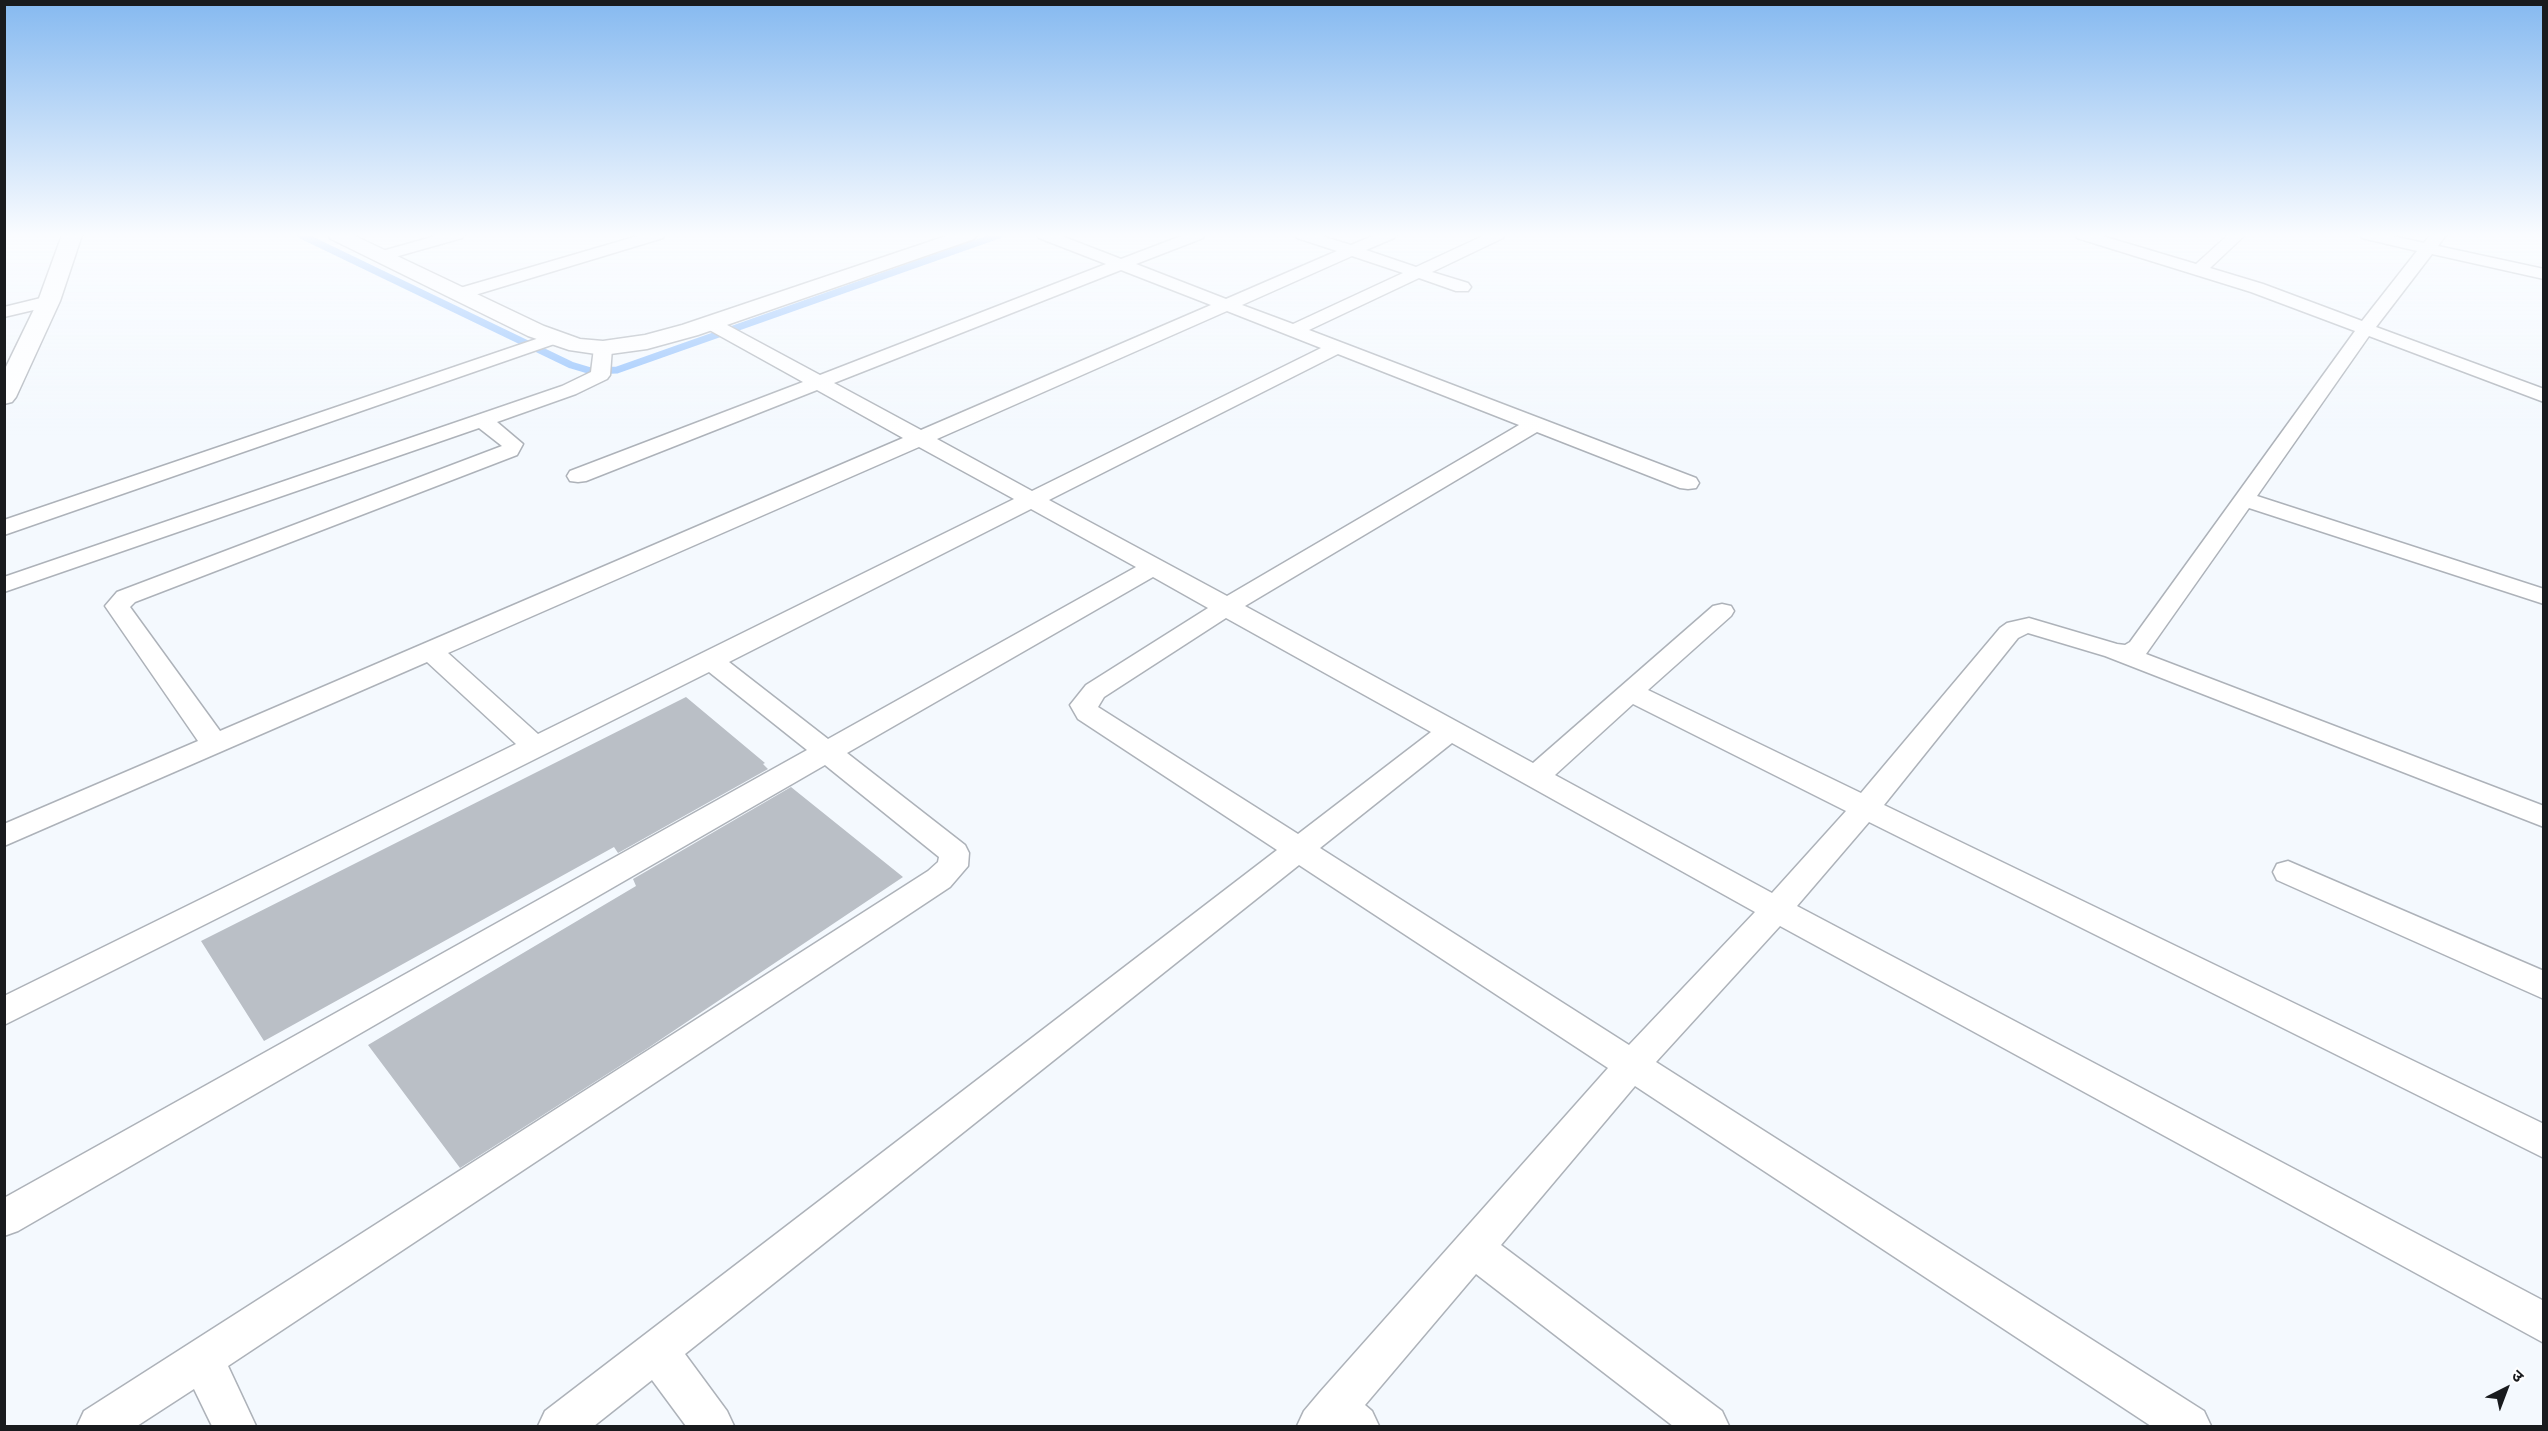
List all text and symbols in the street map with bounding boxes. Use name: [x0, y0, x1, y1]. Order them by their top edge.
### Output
north arrow: [2476, 1359, 2536, 1419]
text: उ: [2507, 1364, 2529, 1387]

